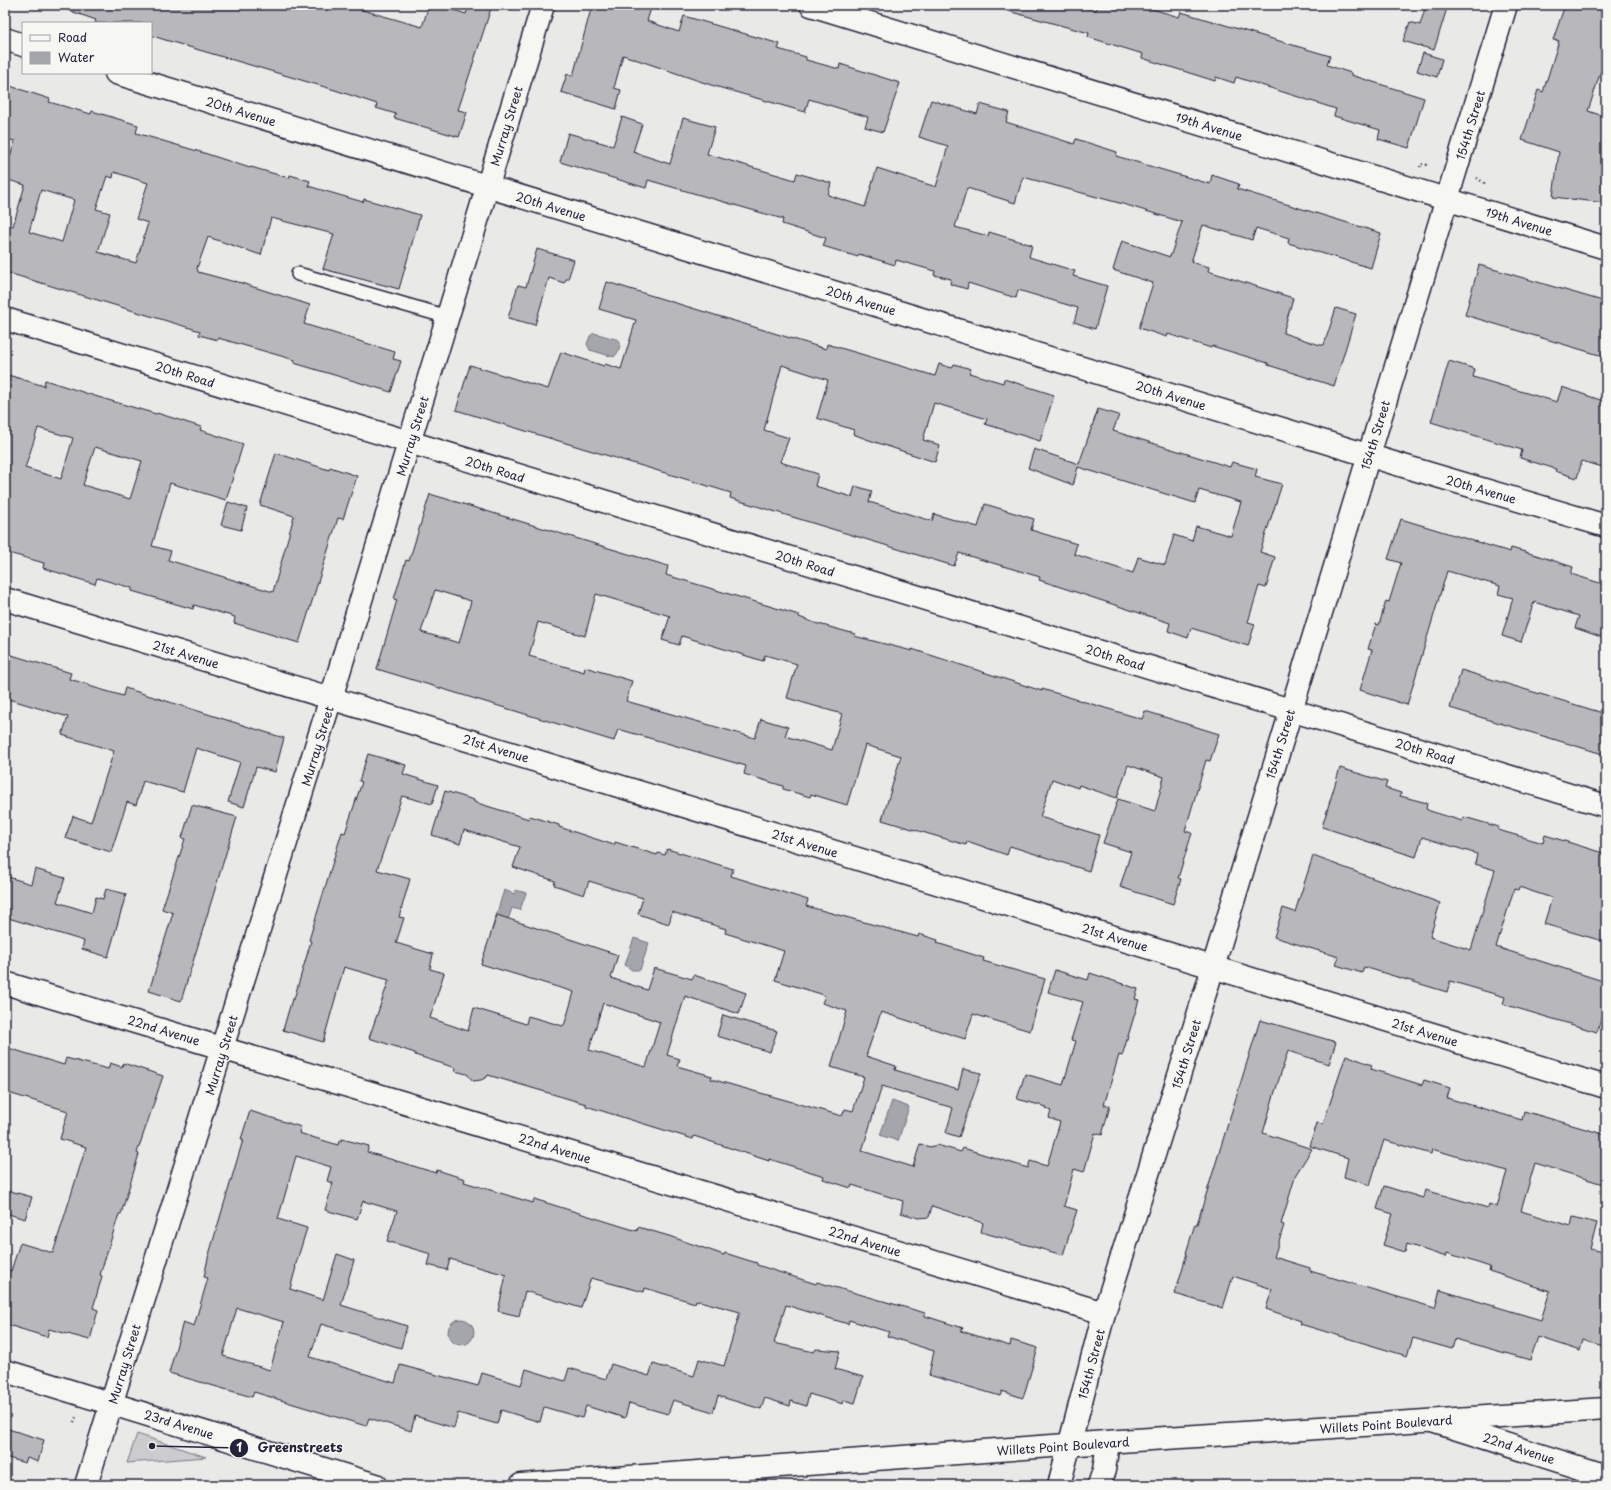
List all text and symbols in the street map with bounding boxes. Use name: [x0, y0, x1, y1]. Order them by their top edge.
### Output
legend: [22, 22, 152, 74]
text: Road: [58, 28, 87, 46]
text: Water: [58, 48, 95, 66]
street label: Murray Street: [485, 84, 527, 168]
street label: 154th Street: [1451, 88, 1489, 162]
street label: 20th Avenue: [204, 92, 279, 130]
street label: 19th Avenue: [1173, 107, 1245, 145]
street label: 20th Avenue: [514, 187, 589, 225]
street label: 19th Avenue: [1483, 202, 1555, 240]
street label: 20th Avenue: [824, 281, 899, 319]
street label: 20th Road: [153, 356, 217, 392]
street label: 20th Avenue: [1134, 376, 1209, 414]
street label: Murray Street: [391, 394, 433, 478]
street label: 154th Street: [1356, 398, 1394, 472]
street label: 20th Road: [463, 451, 527, 487]
street label: 20th Avenue: [1444, 470, 1519, 508]
street label: 20th Road: [773, 545, 837, 581]
street label: 21st Avenue: [151, 635, 222, 673]
street label: 20th Road: [1083, 639, 1147, 675]
street label: Murray Street: [296, 704, 338, 788]
street label: 154th Street: [1261, 707, 1299, 781]
street label: 21st Avenue: [461, 729, 532, 767]
street label: 20th Road: [1393, 733, 1457, 769]
street label: 21st Avenue: [770, 824, 841, 862]
street label: 21st Avenue: [1080, 918, 1151, 956]
street label: 22nd Avenue: [126, 1010, 203, 1050]
street label: Murray Street: [200, 1013, 242, 1097]
street label: 21st Avenue: [1390, 1013, 1461, 1051]
street label: 154th Street: [1167, 1017, 1205, 1091]
street label: 22nd Avenue: [517, 1128, 594, 1168]
street label: 22nd Avenue: [827, 1221, 904, 1261]
street label: Murray Street: [103, 1322, 145, 1406]
street label: 154th Street: [1073, 1327, 1109, 1401]
street label: 23rd Avenue: [142, 1405, 217, 1443]
street label: Willets Point Boulevard: [1319, 1410, 1454, 1438]
street label: 22nd Avenue: [1481, 1428, 1558, 1468]
street label: Willets Point Boulevard: [996, 1432, 1131, 1460]
callout: Greenstreets: [229, 1435, 350, 1460]
text: Greenstreets: [257, 1437, 343, 1456]
text: 1: [236, 1438, 242, 1456]

